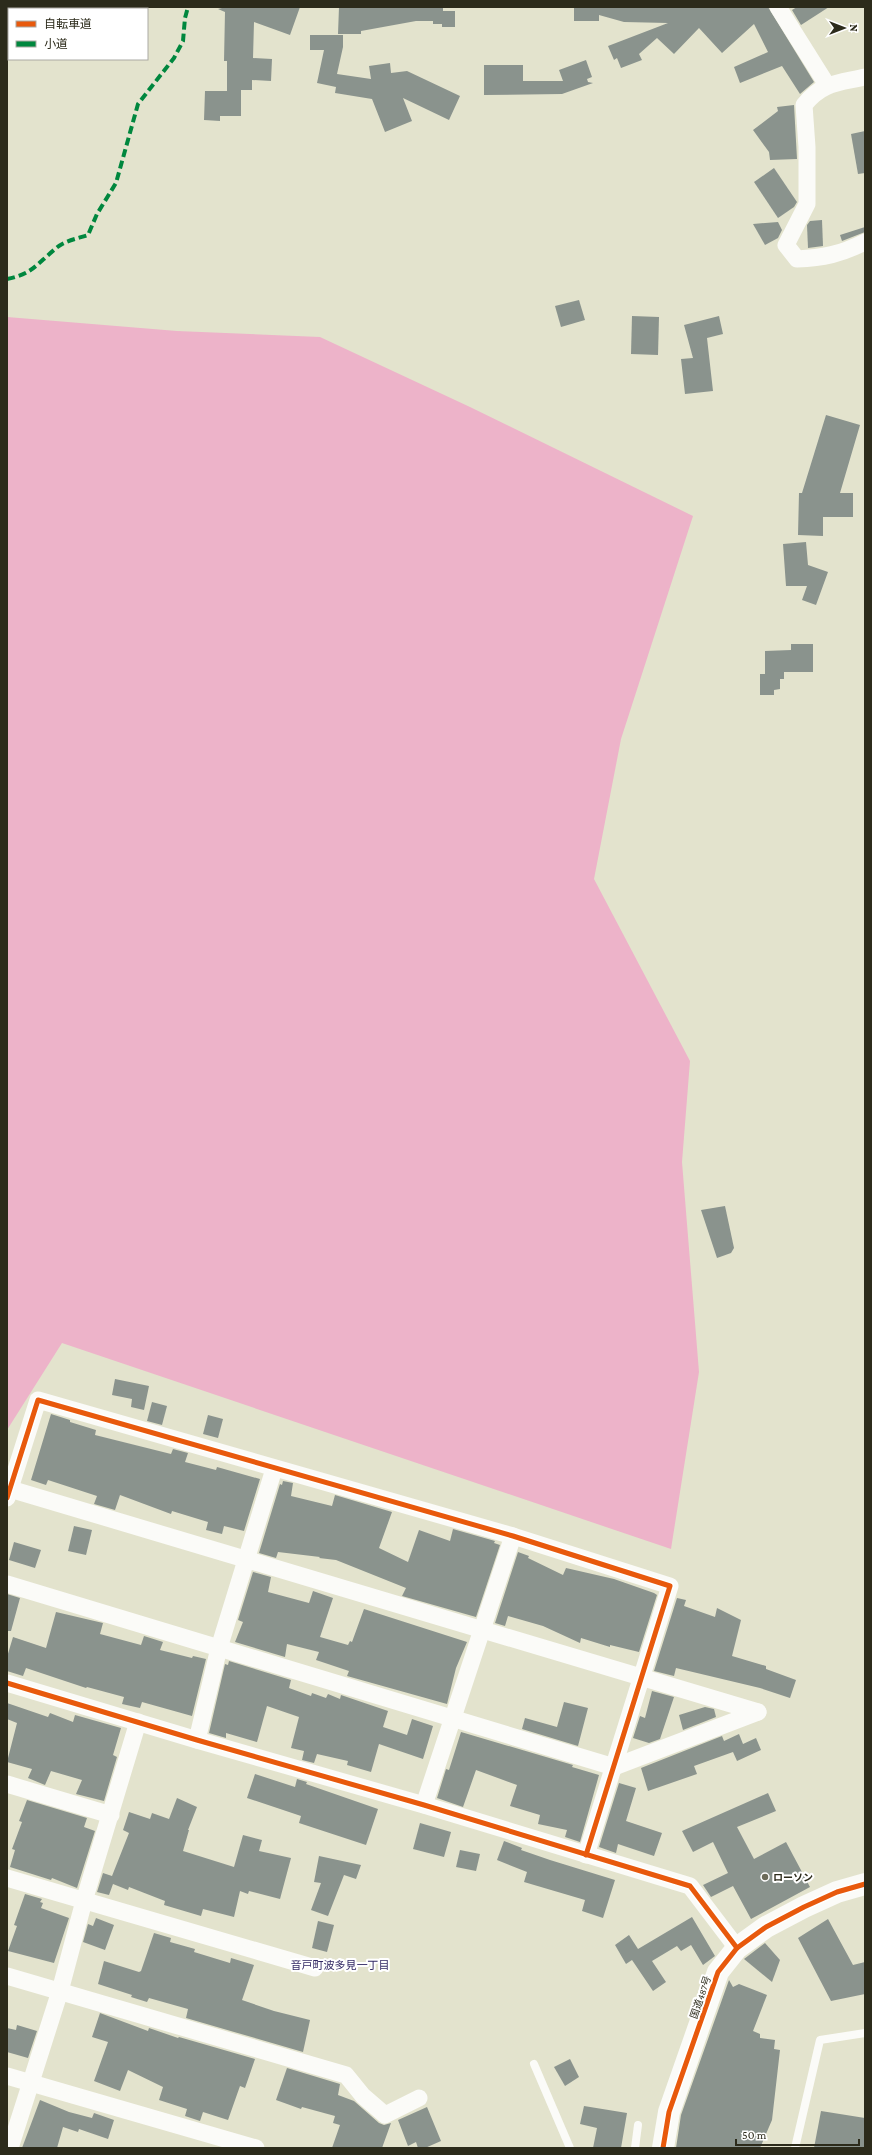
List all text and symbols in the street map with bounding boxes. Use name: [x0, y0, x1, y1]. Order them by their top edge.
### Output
legend: [8, 8, 148, 60]
north arrow: [824, 8, 864, 48]
text: 自転車道: [44, 17, 92, 31]
text: N: [848, 24, 860, 32]
text: 小道: [44, 37, 68, 51]
marker: ローソン: [760, 1872, 770, 1882]
place label: ローソン: [773, 1872, 813, 1883]
district label: 音戸町波多見一丁目: [291, 1959, 390, 1971]
street label: 国道487号: [688, 1974, 713, 2020]
scale bar: [736, 2121, 859, 2147]
text: 50 m: [742, 2128, 767, 2142]

